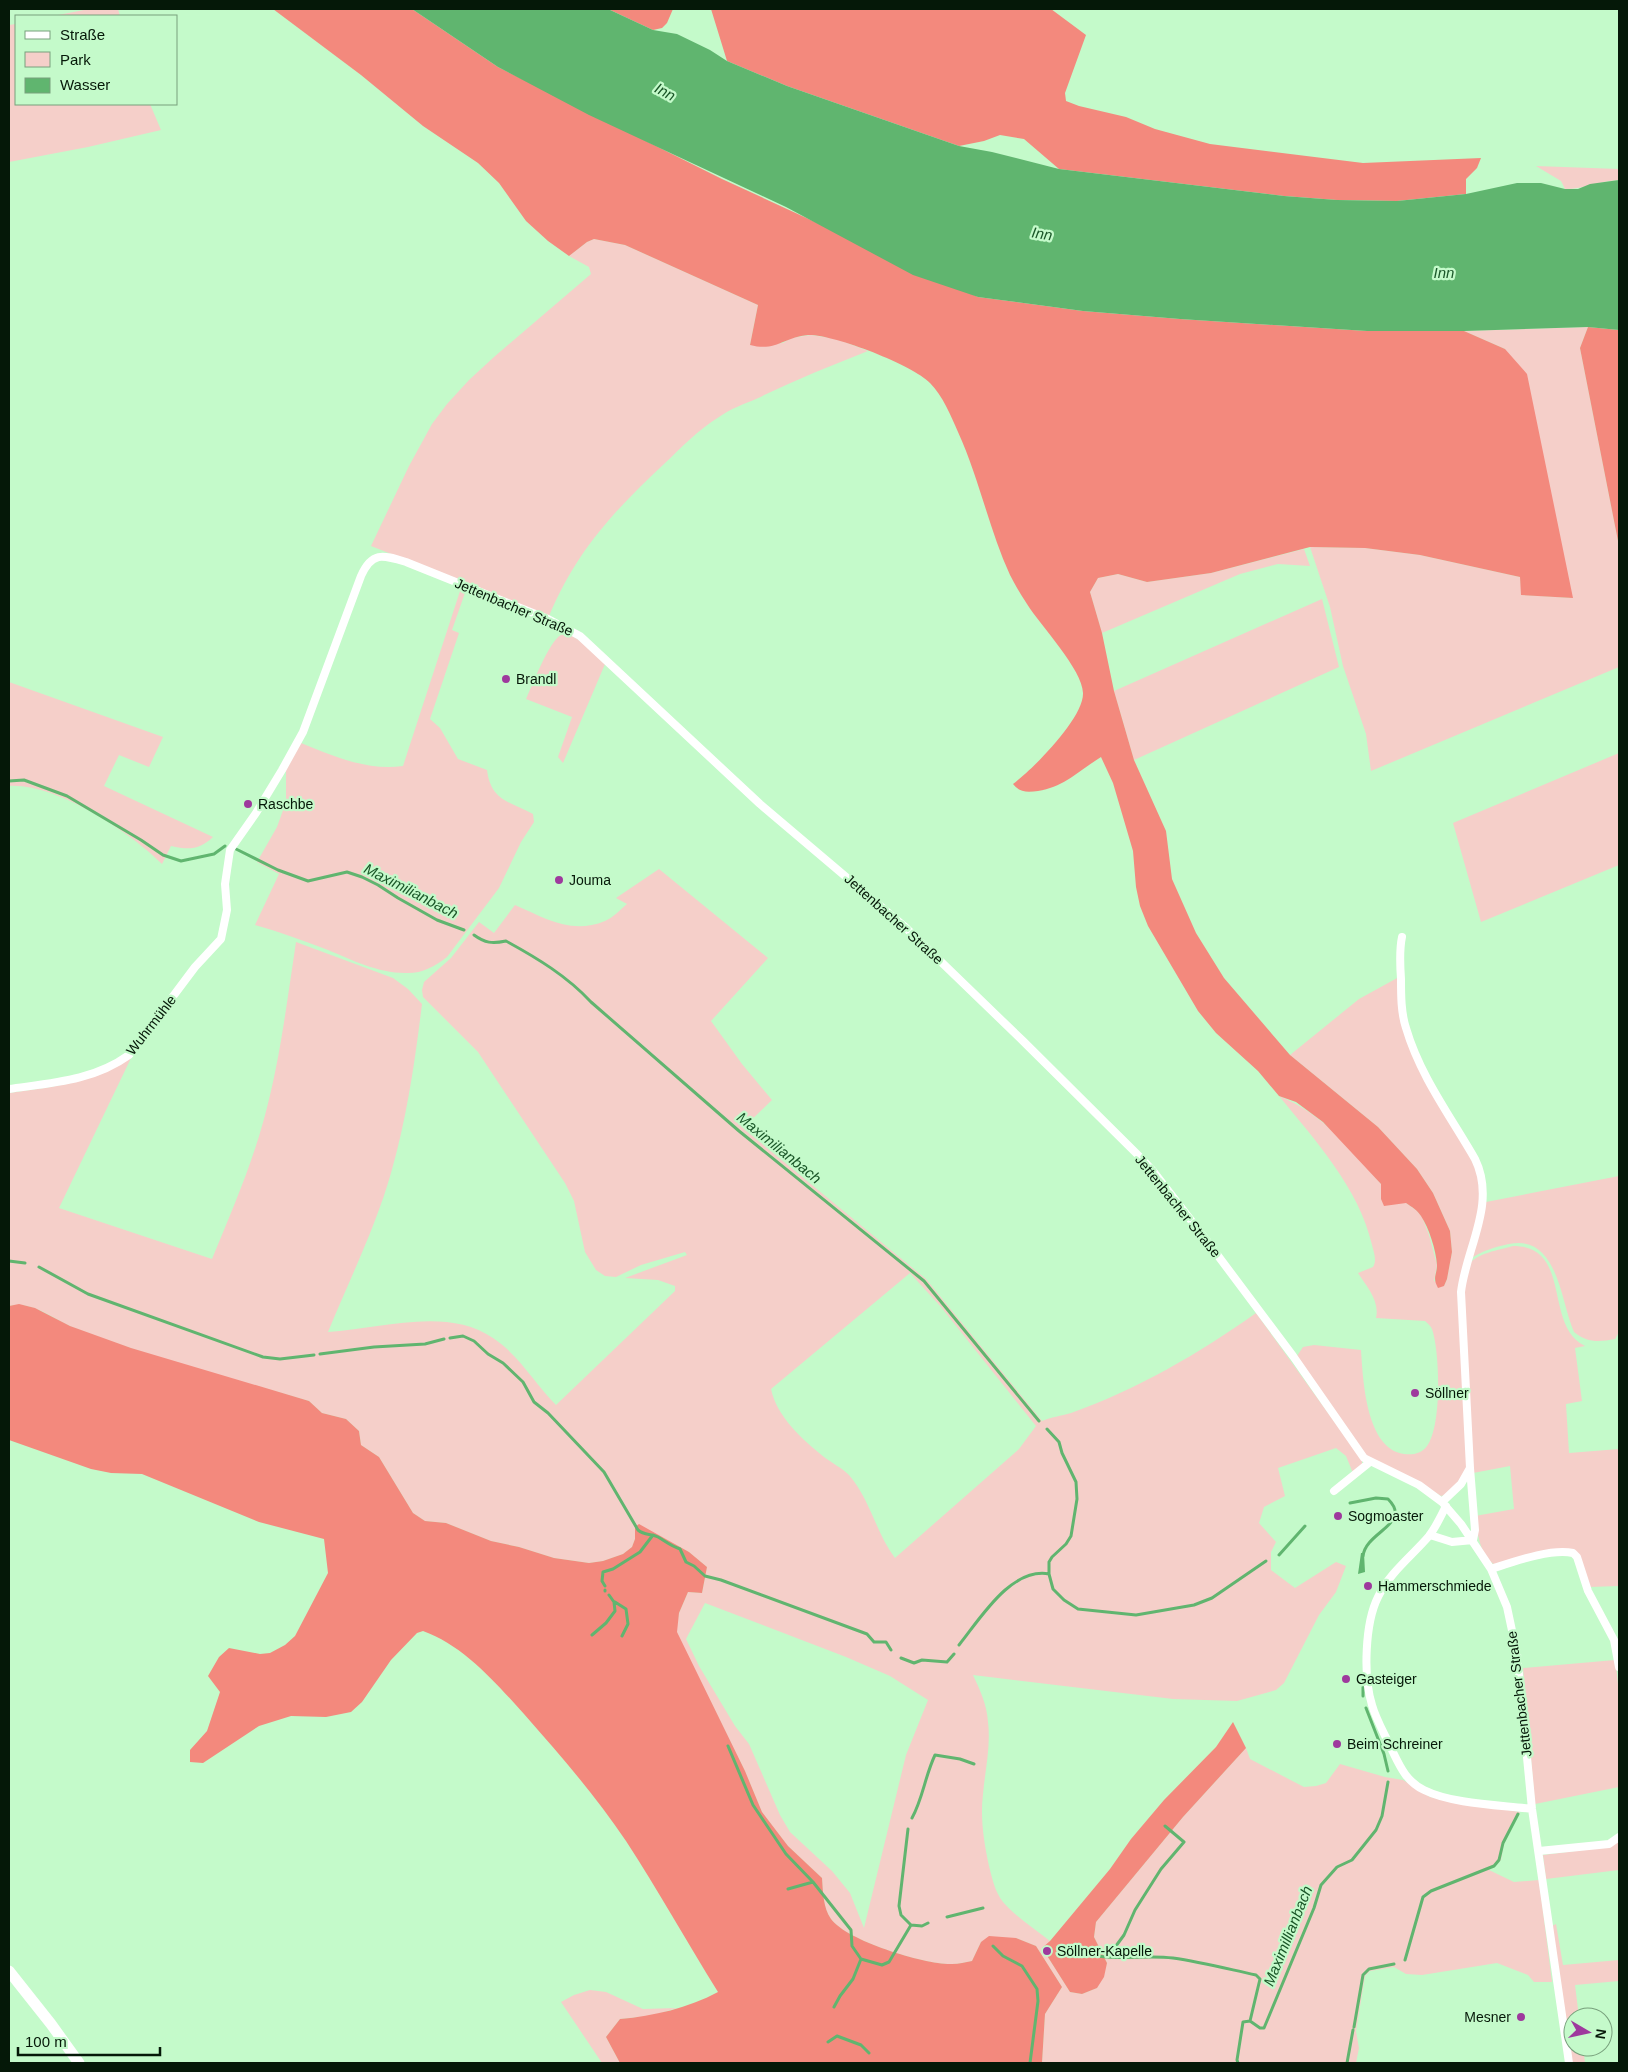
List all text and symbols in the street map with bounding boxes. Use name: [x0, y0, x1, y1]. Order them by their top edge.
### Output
legend: [15, 15, 178, 105]
text: Straße: [60, 26, 105, 43]
text: Park: [60, 51, 91, 68]
text: Wasser: [60, 76, 110, 93]
water label: Inn: [652, 79, 678, 104]
water label: Inn: [1030, 223, 1054, 244]
water label: Inn: [1434, 264, 1454, 281]
street label: Jettenbacher Straße: [452, 575, 576, 639]
place label: Brandl: [516, 671, 556, 687]
marker: Brandl: [500, 673, 512, 685]
place label: Raschbe: [258, 796, 313, 812]
marker: Raschbe: [242, 798, 254, 810]
water label: Maximilianbach: [361, 860, 461, 922]
street label: Jettenbacher Straße: [842, 871, 947, 968]
place label: Jouma: [569, 872, 611, 888]
marker: Jouma: [553, 874, 565, 886]
street label: Wuhrmühle: [123, 992, 179, 1058]
water label: Maximilianbach: [734, 1108, 825, 1187]
street label: Jettenbacher Straße: [1132, 1152, 1224, 1260]
place label: Söllner: [1425, 1385, 1469, 1401]
marker: Söllner: [1409, 1387, 1421, 1399]
place label: Sogmoaster: [1348, 1508, 1424, 1524]
marker: Sogmoaster: [1332, 1510, 1344, 1522]
place label: Hammerschmiede: [1378, 1578, 1492, 1594]
marker: Hammerschmiede: [1362, 1580, 1374, 1592]
street label: Jettenbacher Straße: [1503, 1630, 1535, 1758]
place label: Gasteiger: [1356, 1671, 1417, 1687]
marker: Gasteiger: [1340, 1673, 1352, 1685]
place label: Beim Schreiner: [1347, 1736, 1443, 1752]
marker: Beim Schreiner: [1331, 1738, 1343, 1750]
water label: Maximillianbach: [1260, 1883, 1315, 1988]
place label: Söllner-Kapelle: [1057, 1943, 1152, 1959]
marker: Söllner-Kapelle: [1041, 1945, 1053, 1957]
north arrow: [1563, 2007, 1613, 2057]
place label: Mesner: [1464, 2009, 1511, 2025]
marker: Mesner: [1515, 2011, 1527, 2023]
scale bar: [18, 2024, 160, 2056]
text: N: [1592, 2028, 1610, 2040]
text: 100 m: [25, 2033, 67, 2050]

